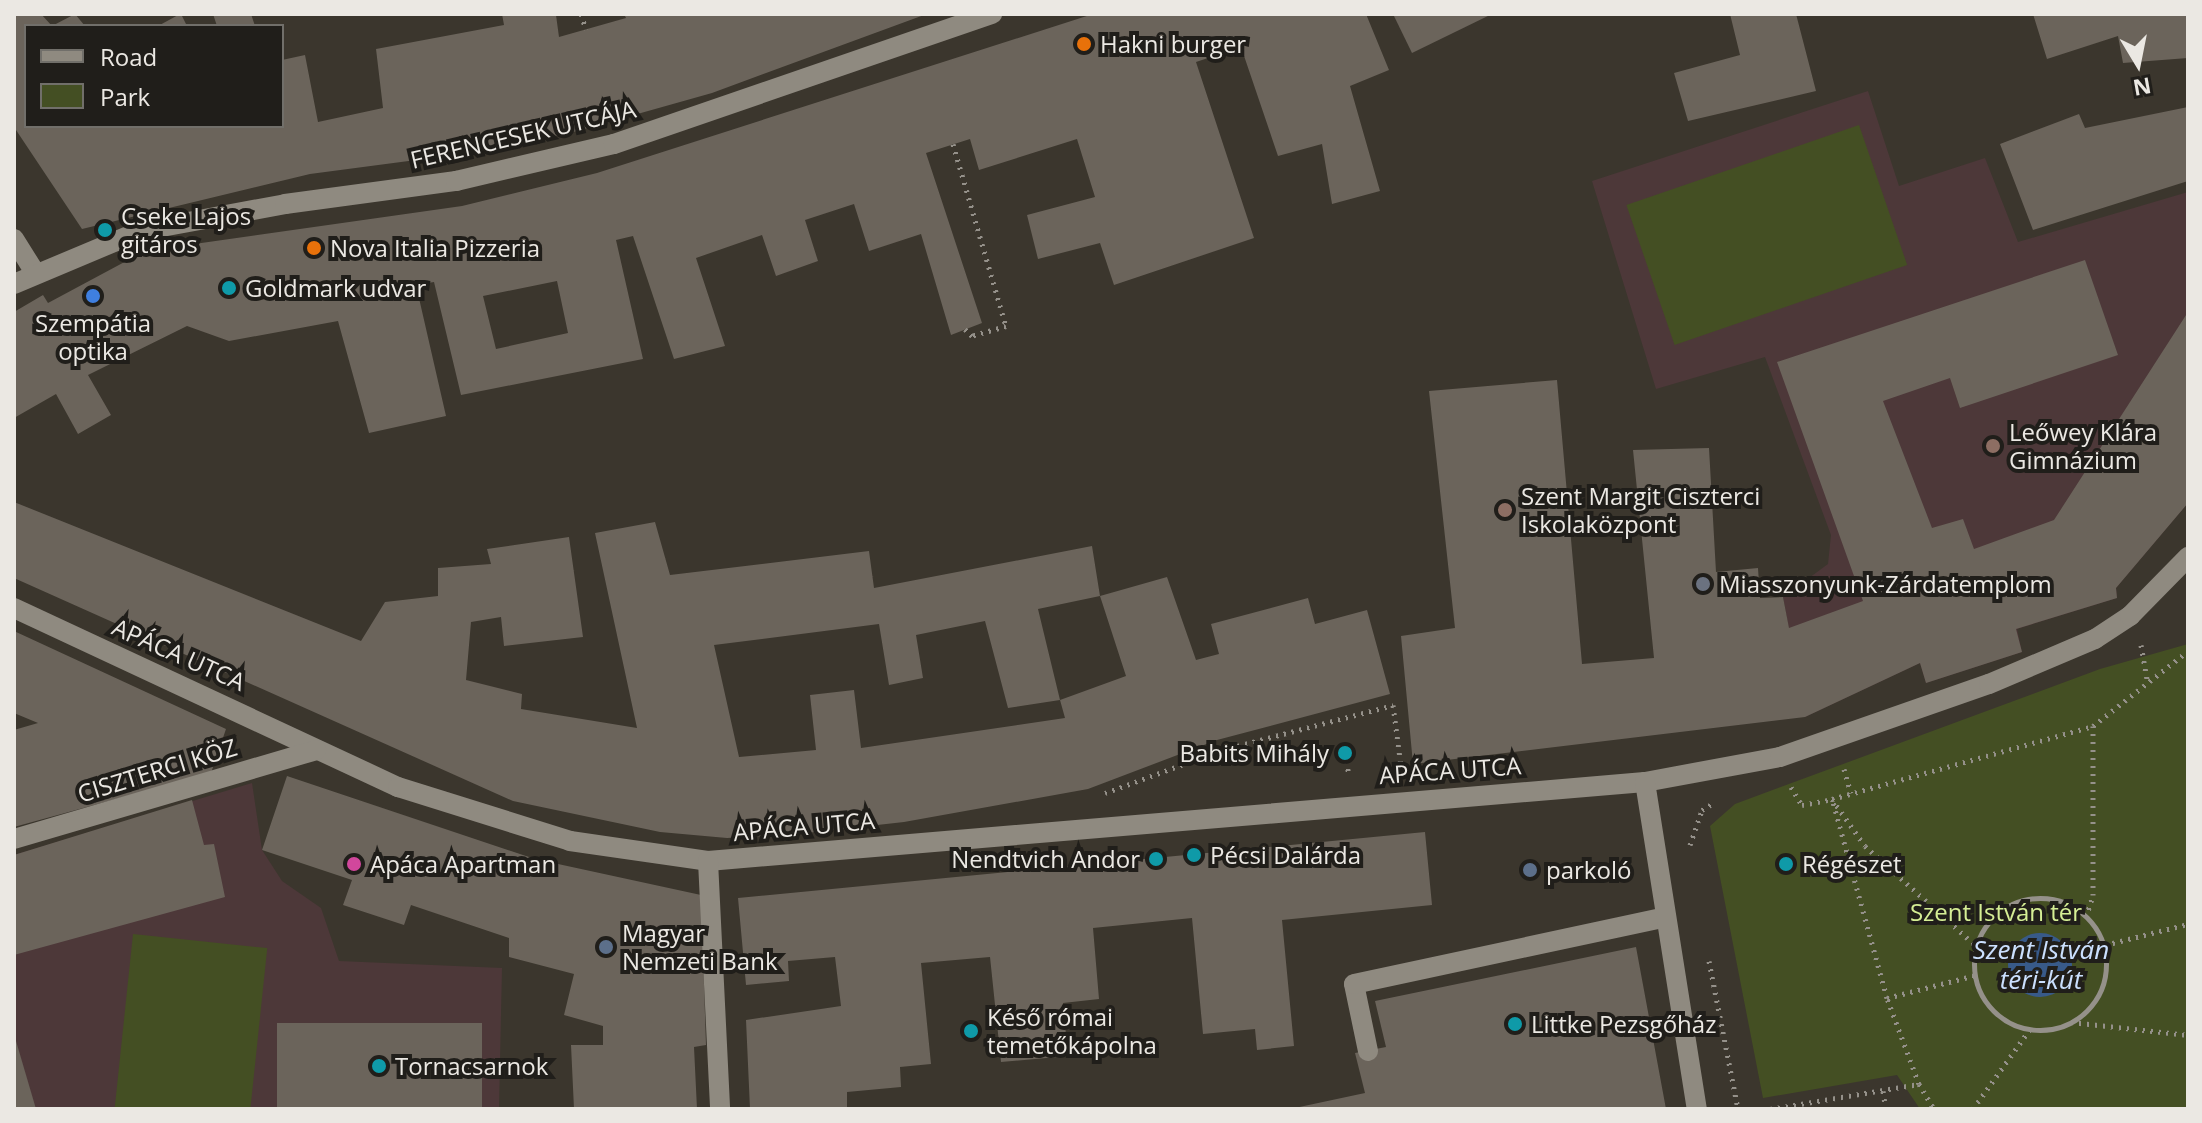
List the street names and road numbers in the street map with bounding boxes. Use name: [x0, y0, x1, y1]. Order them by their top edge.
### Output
street label: FERENCESEK UTCÁJA: [407, 94, 639, 174]
street label: APÁCA UTCA: [108, 612, 250, 696]
street label: CISZTERCI KÖZ: [74, 732, 240, 808]
street label: APÁCA UTCA: [1378, 751, 1522, 789]
street label: APÁCA UTCA: [732, 805, 876, 847]

